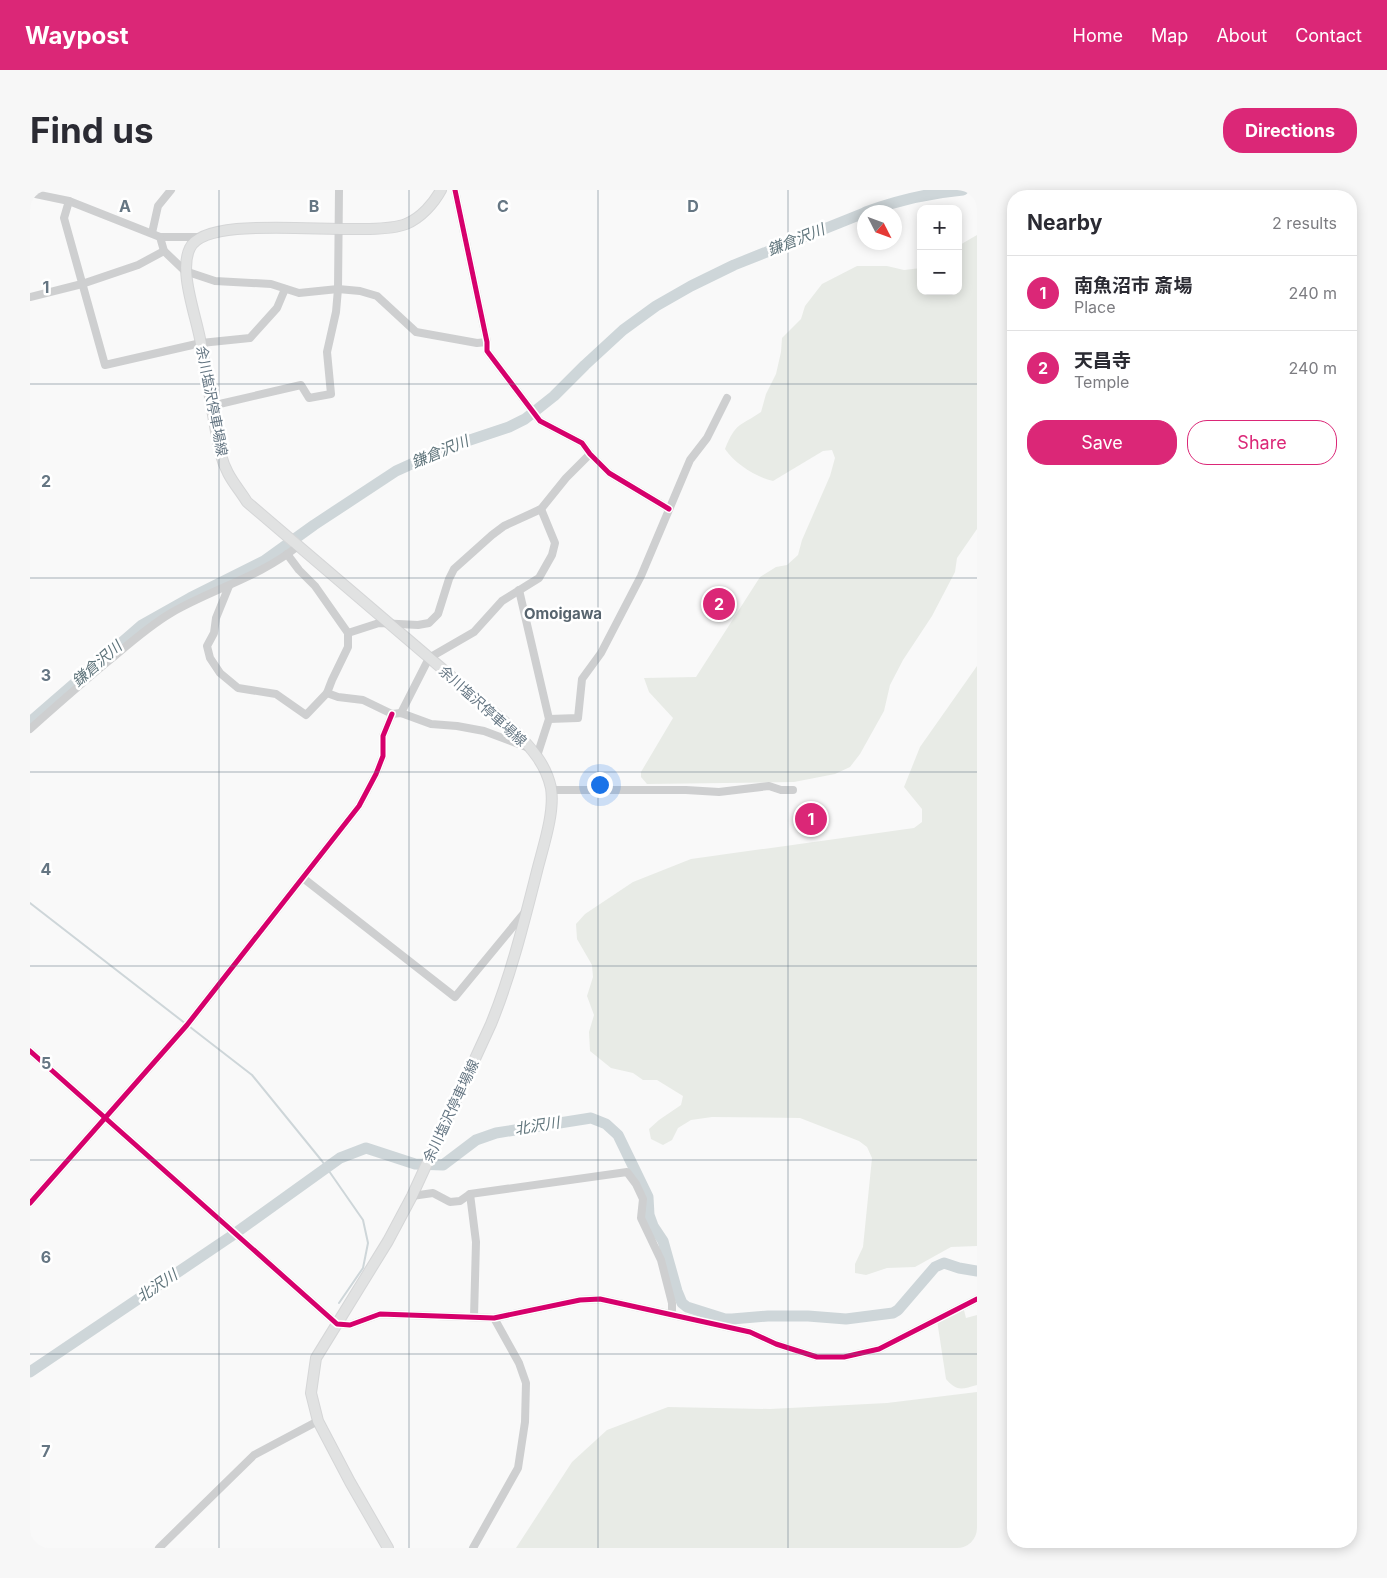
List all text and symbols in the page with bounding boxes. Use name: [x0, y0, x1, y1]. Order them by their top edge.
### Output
text: Waypost: [25, 21, 129, 50]
text: Home: [1073, 25, 1123, 46]
text: Map: [1151, 25, 1188, 46]
text: About: [1216, 25, 1267, 46]
text: Contact: [1295, 25, 1362, 46]
button: Directions: [1223, 108, 1357, 153]
text: Find us: [30, 109, 154, 151]
text: A: [119, 196, 131, 216]
text: B: [309, 196, 319, 216]
text: C: [497, 196, 509, 216]
text: D: [687, 196, 699, 216]
north arrow: [857, 205, 902, 250]
map controls: [917, 205, 962, 295]
button: +: [917, 205, 962, 250]
text: Nearby: [1027, 210, 1102, 235]
text: 2 results: [1272, 213, 1337, 233]
water label: 鎌倉沢川: [764, 219, 829, 260]
button: −: [917, 250, 962, 295]
text: 南魚沼市 斎場: [1074, 274, 1193, 297]
text: 1: [43, 277, 49, 297]
text: 1: [1040, 283, 1046, 303]
text: 240 m: [1289, 283, 1337, 303]
text: Place: [1074, 297, 1116, 317]
street label: 余川塩沢停車場線: [193, 344, 232, 457]
text: 天昌寺: [1074, 349, 1131, 372]
text: 2: [1038, 358, 1048, 378]
text: 240 m: [1289, 358, 1337, 378]
text: Temple: [1074, 372, 1129, 392]
button: Save: [1027, 420, 1177, 465]
button: Share: [1187, 420, 1337, 465]
water label: 鎌倉沢川: [408, 430, 473, 472]
text: 2: [41, 471, 51, 491]
pin: 2: [703, 585, 735, 623]
district label: Omoigawa: [524, 604, 602, 623]
water label: 鎌倉沢川: [68, 635, 127, 690]
street label: 余川塩沢停車場線: [436, 662, 531, 749]
text: 3: [41, 665, 51, 685]
your location: [587, 772, 613, 798]
pin: 1: [795, 800, 827, 838]
text: 4: [41, 859, 52, 879]
text: 5: [41, 1053, 51, 1073]
street label: 余川塩沢停車場線: [419, 1056, 482, 1165]
water label: 北沢川: [513, 1112, 563, 1138]
text: 6: [41, 1247, 51, 1267]
water label: 北沢川: [133, 1264, 182, 1306]
text: 7: [41, 1441, 51, 1461]

